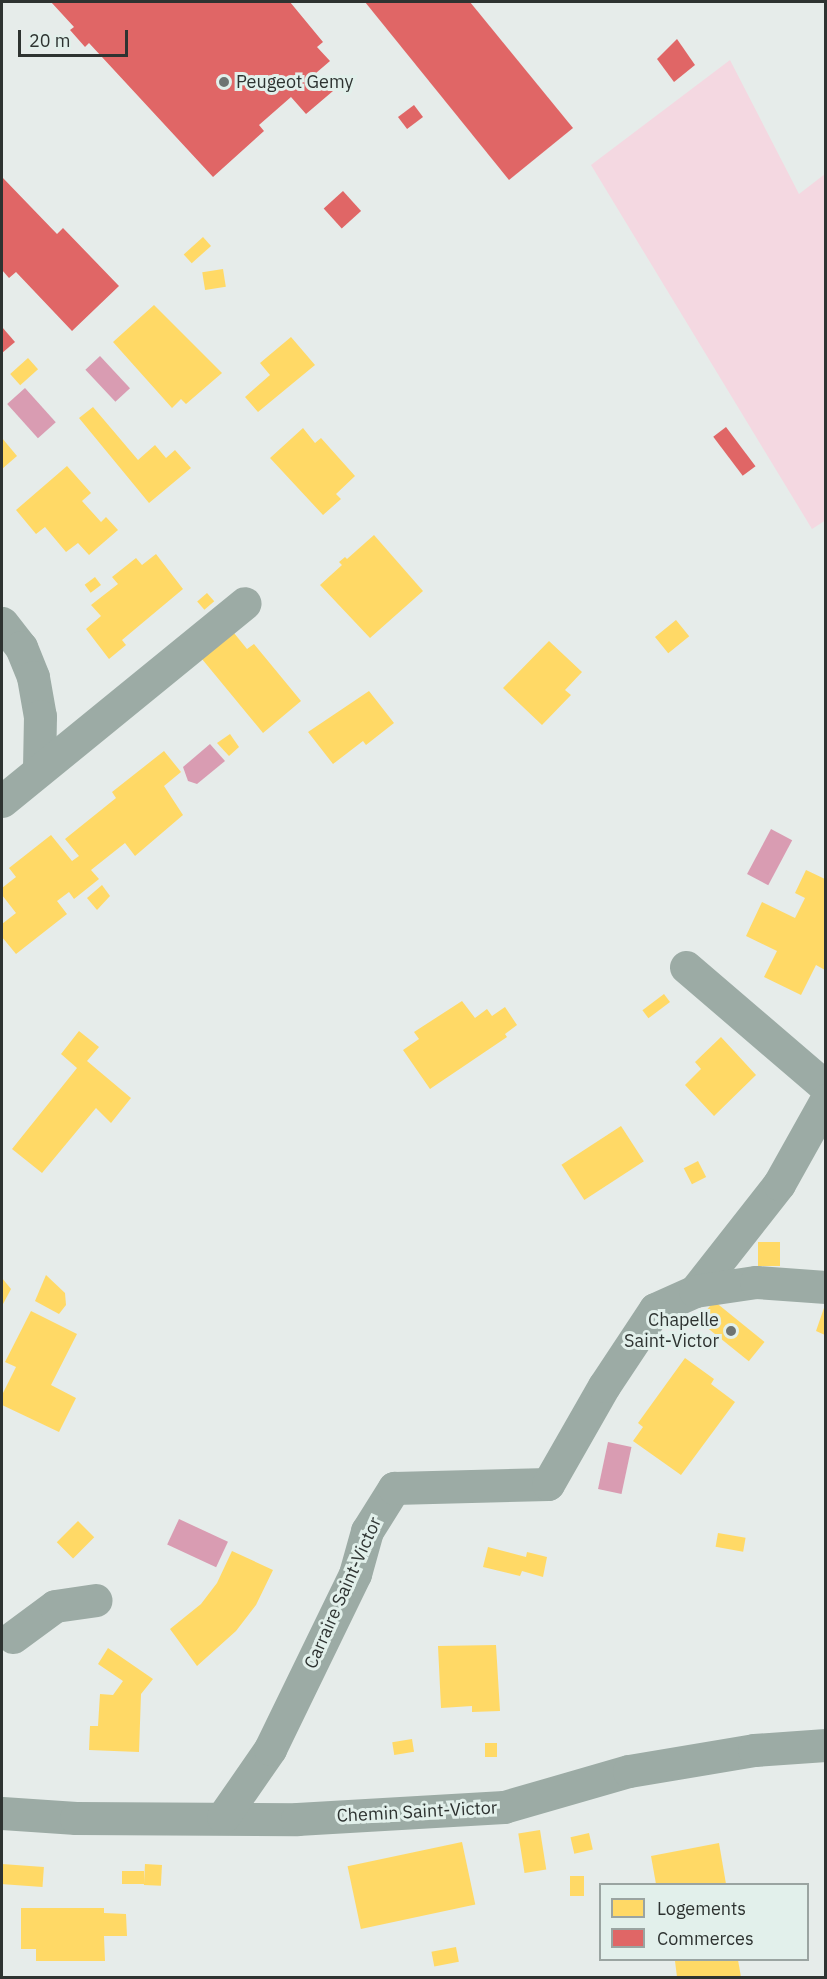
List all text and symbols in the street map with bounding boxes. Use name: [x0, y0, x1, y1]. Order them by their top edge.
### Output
scale bar: [21, 18, 130, 56]
text: 20 m: [29, 29, 71, 52]
place label: Peugeot Gemy: [236, 71, 354, 93]
marker: Peugeot Gemy: [217, 75, 231, 89]
place label: Chapelle Saint-Victor: [624, 1310, 719, 1352]
marker: Chapelle Saint-Victor: [724, 1324, 738, 1338]
street label: Carraire Saint-Victor: [300, 1514, 386, 1672]
street label: Chemin Saint-Victor: [336, 1797, 498, 1827]
legend: [599, 1883, 809, 1961]
text: Logements: [657, 1897, 746, 1920]
text: Commerces: [657, 1927, 754, 1950]

